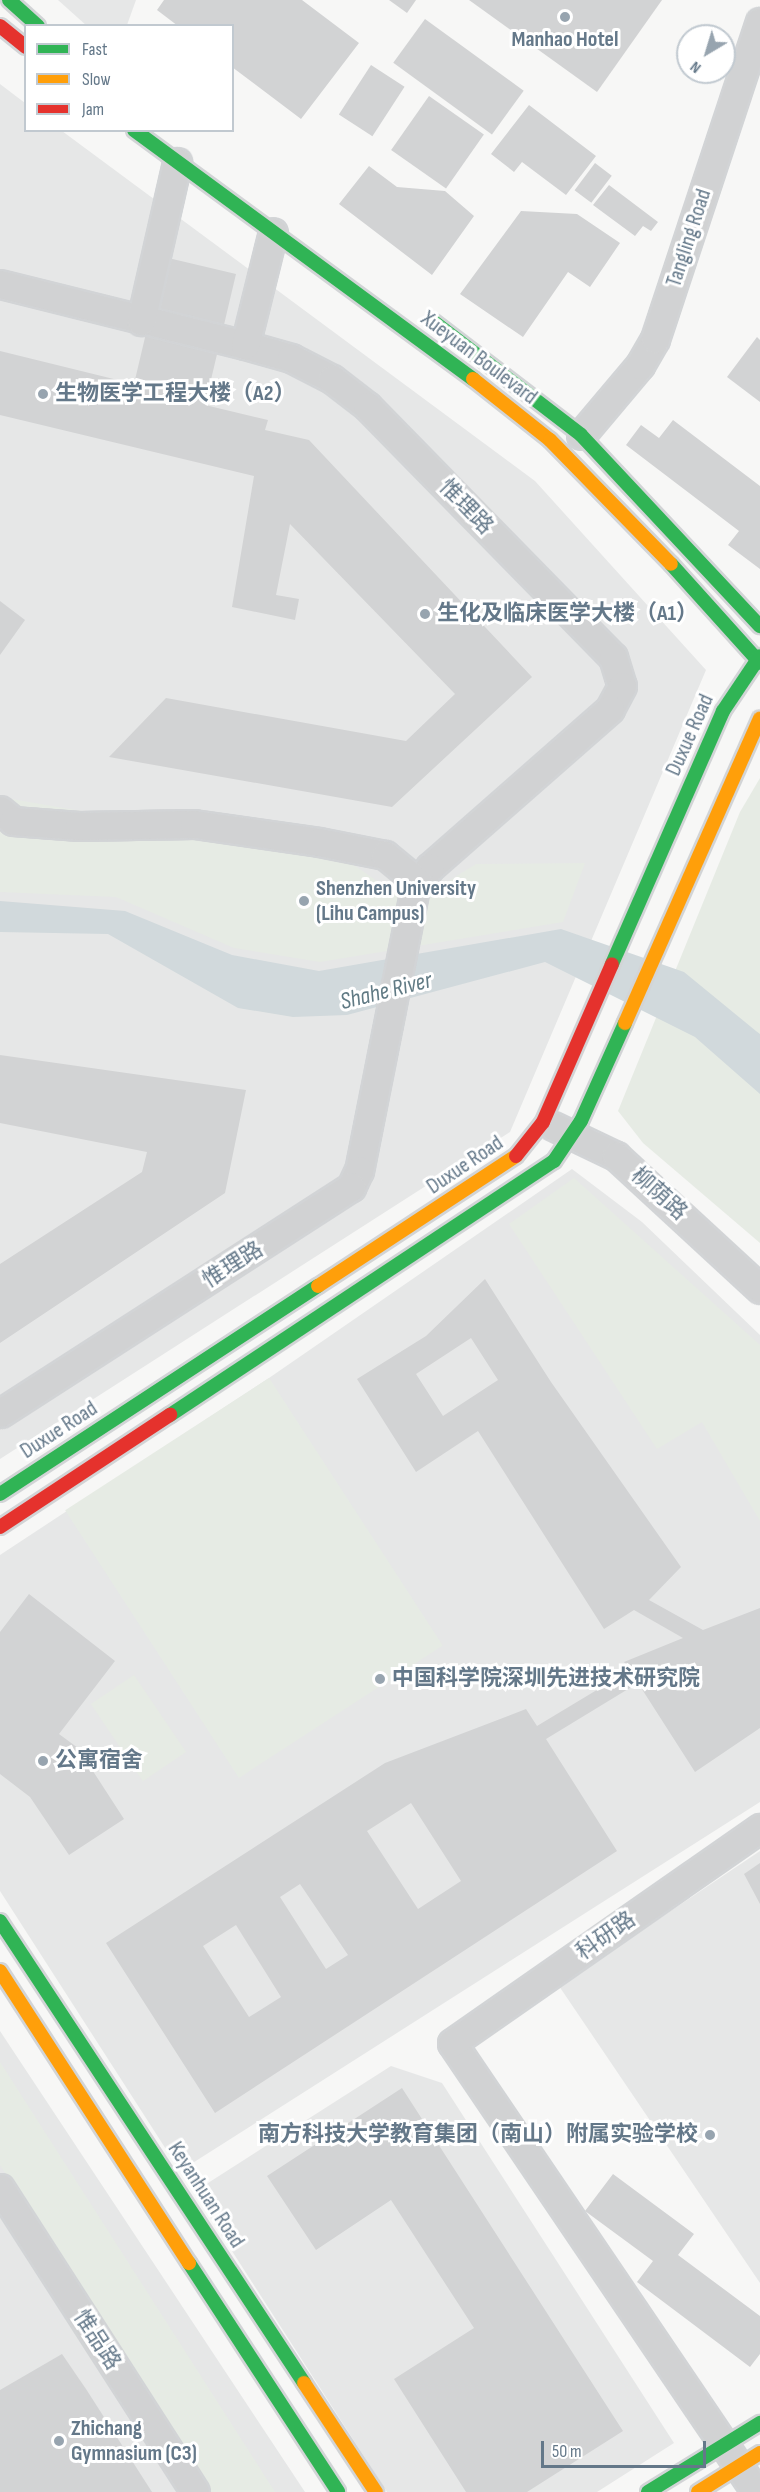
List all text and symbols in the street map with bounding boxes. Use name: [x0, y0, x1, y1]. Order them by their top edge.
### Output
marker: Manhao Hotel: [558, 10, 572, 24]
legend: [24, 24, 234, 132]
north arrow: [676, 24, 736, 84]
place label: Manhao Hotel: [512, 27, 618, 53]
text: Fast: [82, 39, 107, 60]
text: N: [687, 57, 705, 77]
text: Slow: [82, 69, 111, 90]
text: Jam: [82, 99, 104, 120]
street label: Tangling Road: [661, 186, 717, 290]
street label: Xueyuan Boulevard: [416, 306, 542, 410]
place label: 生物医学工程大楼（A2）: [55, 381, 295, 407]
marker: 生物医学工程大楼（A2）: [36, 387, 50, 401]
street label: 惟理路: [434, 474, 498, 540]
place label: 生化及临床医学大楼（A1）: [437, 601, 698, 627]
marker: 生化及临床医学大楼（A1）: [418, 607, 432, 621]
street label: Duxue Road: [660, 690, 720, 780]
place label: Shenzhen University (Lihu Campus): [316, 875, 476, 926]
marker: Shenzhen University (Lihu Campus): [297, 894, 311, 908]
water label: Shahe River: [337, 966, 435, 1016]
street label: Duxue Road: [422, 1130, 508, 1200]
street label: 柳荫路: [626, 1162, 692, 1226]
street label: 惟理路: [198, 1236, 268, 1294]
street label: Duxue Road: [16, 1395, 102, 1465]
place label: 中国科学院深圳先进技术研究院: [392, 1666, 700, 1692]
marker: 中国科学院深圳先进技术研究院: [373, 1672, 387, 1686]
place label: 公寓宿舍: [55, 1748, 143, 1774]
marker: 公寓宿舍: [36, 1754, 50, 1768]
street label: 科研路: [571, 1906, 641, 1966]
place label: 南方科技大学教育集团（南山）附属实验学校: [258, 2122, 698, 2148]
marker: 南方科技大学教育集团（南山）附属实验学校: [703, 2128, 717, 2142]
street label: Keyanhuan Road: [162, 2137, 250, 2253]
street label: 惟品路: [68, 2305, 126, 2375]
place label: Zhichang Gymnasium (C3): [71, 2415, 197, 2466]
scale bar: [544, 2429, 709, 2467]
marker: Zhichang Gymnasium (C3): [52, 2434, 66, 2448]
text: 50 m: [552, 2441, 582, 2462]

